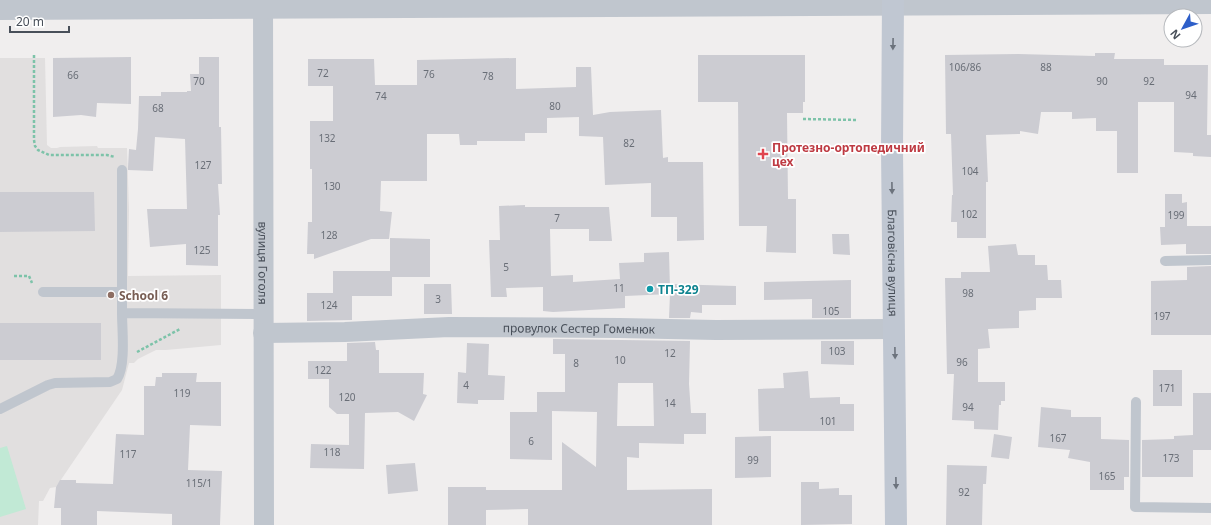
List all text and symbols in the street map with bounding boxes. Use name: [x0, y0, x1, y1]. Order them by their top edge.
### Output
scale bar: [10, 8, 69, 34]
north arrow: [1163, 8, 1203, 48]
text: 20 m: [16, 13, 44, 30]
text: N: [1166, 26, 1184, 43]
one-way arrow: [890, 38, 896, 51]
house number: 106/86: [949, 60, 981, 74]
house number: 88: [1040, 60, 1052, 74]
house number: 72: [317, 66, 329, 80]
house number: 76: [423, 67, 435, 81]
house number: 66: [67, 68, 79, 82]
house number: 78: [482, 69, 494, 83]
house number: 70: [193, 74, 205, 88]
house number: 90: [1096, 74, 1108, 88]
house number: 92: [1143, 74, 1155, 88]
house number: 94: [1185, 88, 1197, 102]
house number: 74: [375, 89, 387, 103]
house number: 80: [549, 99, 561, 113]
house number: 68: [152, 101, 164, 115]
house number: 132: [318, 131, 336, 145]
house number: 82: [623, 136, 635, 150]
place label: Протезно-ортопедичний цех: [772, 139, 925, 170]
marker: Протезно-ортопедичний цех: [757, 148, 769, 160]
house number: 127: [194, 158, 212, 172]
house number: 104: [961, 164, 979, 178]
house number: 130: [323, 179, 341, 193]
one-way arrow: [889, 182, 895, 195]
house number: 102: [960, 207, 978, 221]
house number: 199: [1167, 208, 1185, 222]
street label: Благовісна вулиця: [884, 209, 902, 317]
house number: 7: [554, 211, 560, 225]
street label: вулиця Гоголя: [255, 221, 272, 305]
house number: 128: [320, 228, 338, 242]
house number: 125: [193, 243, 211, 257]
house number: 5: [503, 260, 509, 274]
house number: 11: [613, 281, 625, 295]
place label: ТП-329: [658, 281, 699, 298]
marker: ТП-329: [645, 284, 655, 294]
house number: 98: [962, 286, 974, 300]
place label: School 6: [119, 287, 168, 304]
marker: School 6: [106, 290, 116, 300]
house number: 3: [435, 292, 441, 306]
house number: 124: [320, 298, 338, 312]
house number: 105: [822, 304, 840, 318]
house number: 197: [1153, 309, 1171, 323]
street label: провулок Сестер Гоменюк: [503, 319, 656, 337]
house number: 103: [828, 344, 846, 358]
house number: 12: [664, 346, 676, 360]
one-way arrow: [892, 347, 898, 360]
house number: 10: [614, 353, 626, 367]
house number: 96: [956, 355, 968, 369]
house number: 8: [573, 356, 579, 370]
house number: 122: [314, 363, 332, 377]
house number: 4: [463, 378, 469, 392]
house number: 171: [1158, 381, 1176, 395]
house number: 119: [173, 386, 191, 400]
house number: 120: [338, 390, 356, 404]
house number: 14: [664, 396, 676, 410]
house number: 94: [962, 400, 974, 414]
house number: 101: [819, 414, 837, 428]
house number: 167: [1049, 431, 1067, 445]
house number: 6: [528, 434, 534, 448]
house number: 118: [323, 445, 341, 459]
house number: 117: [119, 447, 137, 461]
house number: 173: [1162, 451, 1180, 465]
house number: 99: [747, 453, 759, 467]
house number: 165: [1098, 469, 1116, 483]
house number: 115/1: [186, 476, 212, 490]
one-way arrow: [893, 477, 899, 490]
house number: 92: [958, 485, 970, 499]

